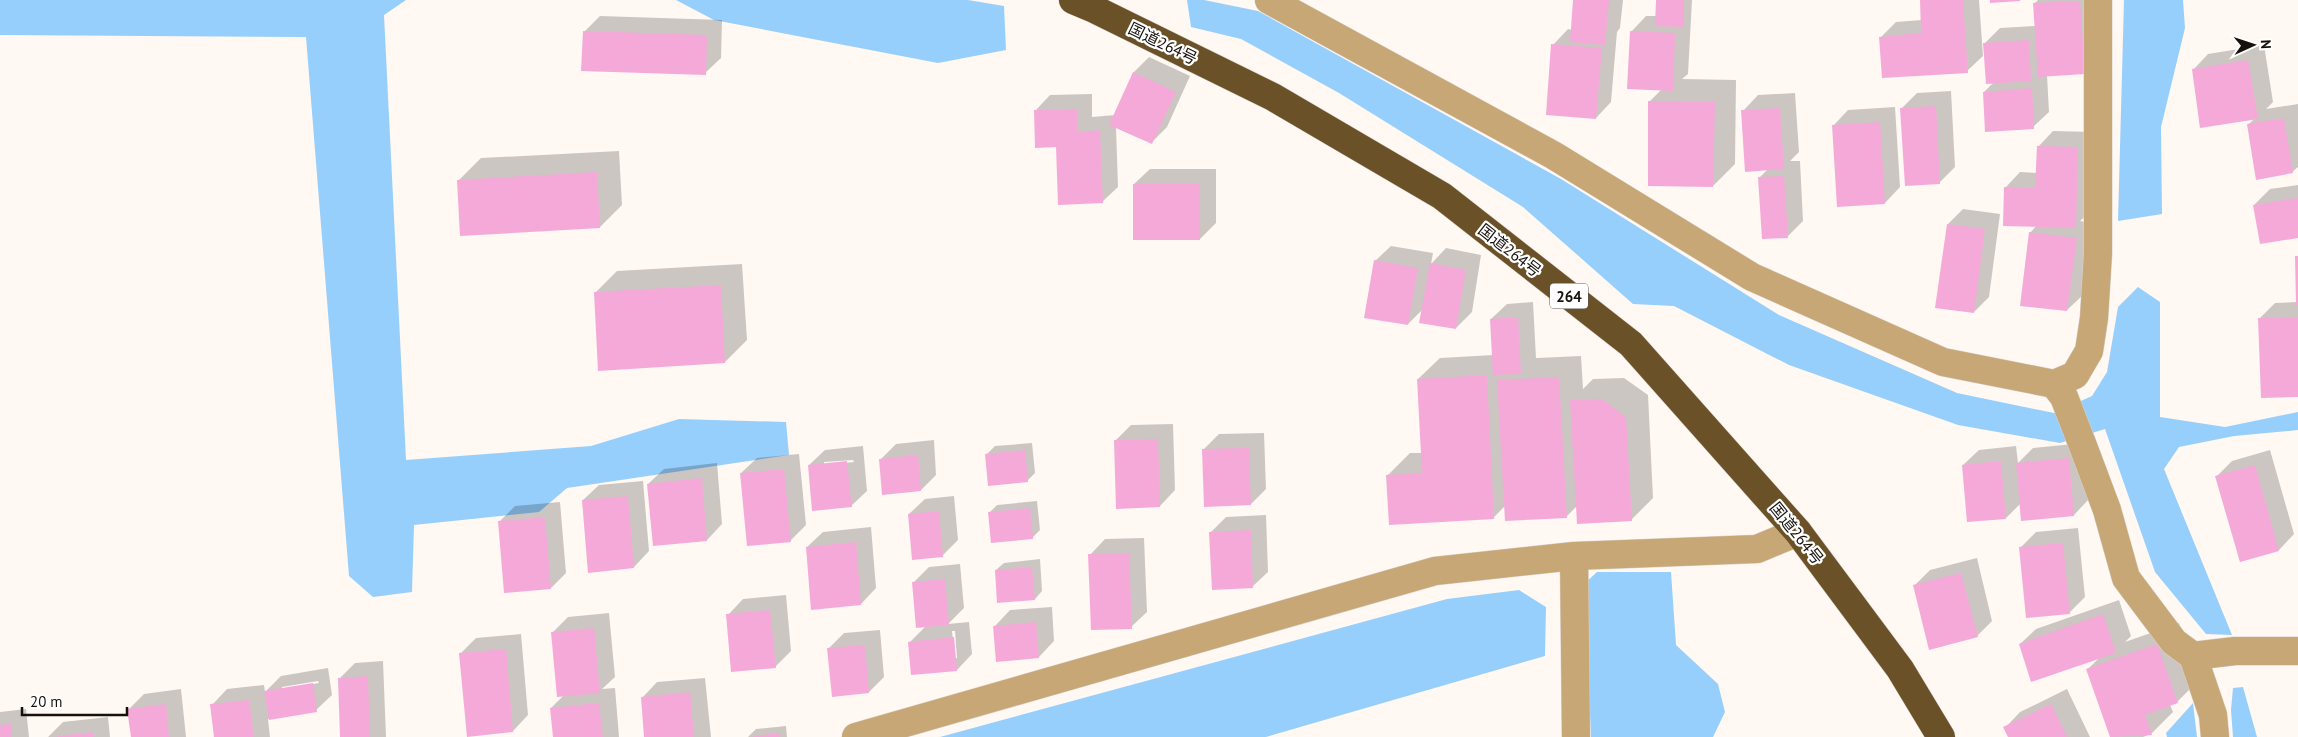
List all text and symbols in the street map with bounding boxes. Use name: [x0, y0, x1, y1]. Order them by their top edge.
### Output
street label: 国道264号: [1125, 18, 1201, 68]
north arrow: [2228, 20, 2278, 70]
text: N: [2257, 39, 2275, 49]
street label: 国道264号: [1475, 219, 1545, 281]
road number: 264: [1550, 284, 1588, 308]
street label: 国道264号: [1766, 498, 1828, 568]
scale bar: [22, 684, 128, 716]
text: 20 m: [30, 692, 63, 711]

